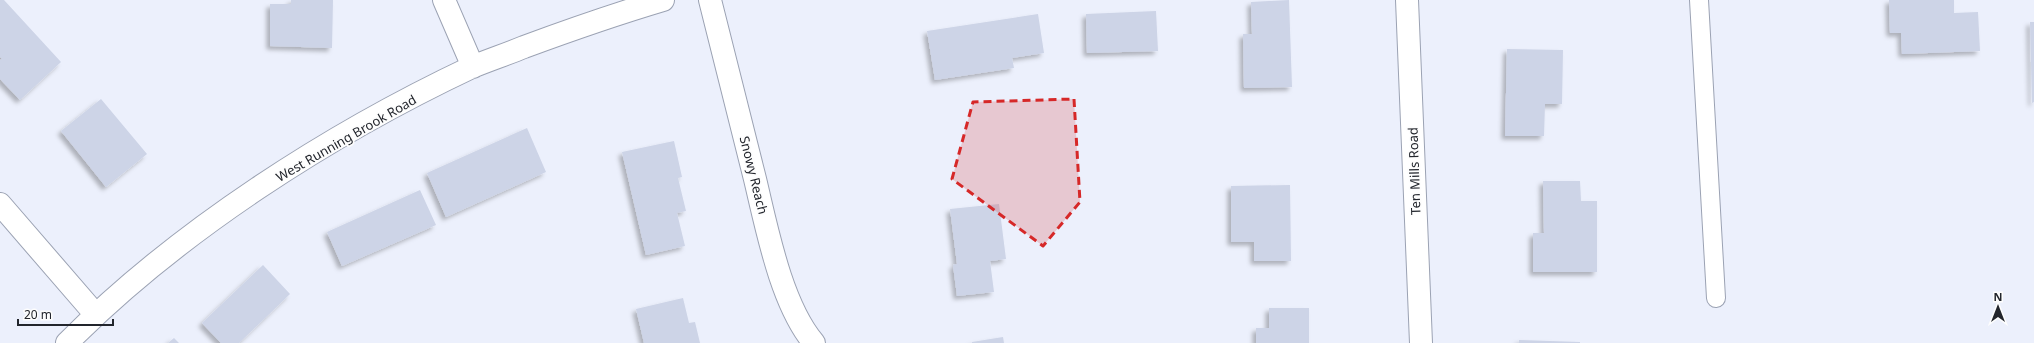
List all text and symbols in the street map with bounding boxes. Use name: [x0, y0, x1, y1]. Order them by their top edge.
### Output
street label: West Running Brook Road: [273, 90, 419, 186]
street label: Ten Mills Road: [1403, 127, 1425, 215]
street label: Snowy Reach: [736, 134, 772, 216]
north arrow: [1978, 287, 2018, 327]
text: N: [1994, 289, 2002, 304]
scale bar: [18, 301, 113, 327]
text: 20 m: [24, 306, 52, 323]

